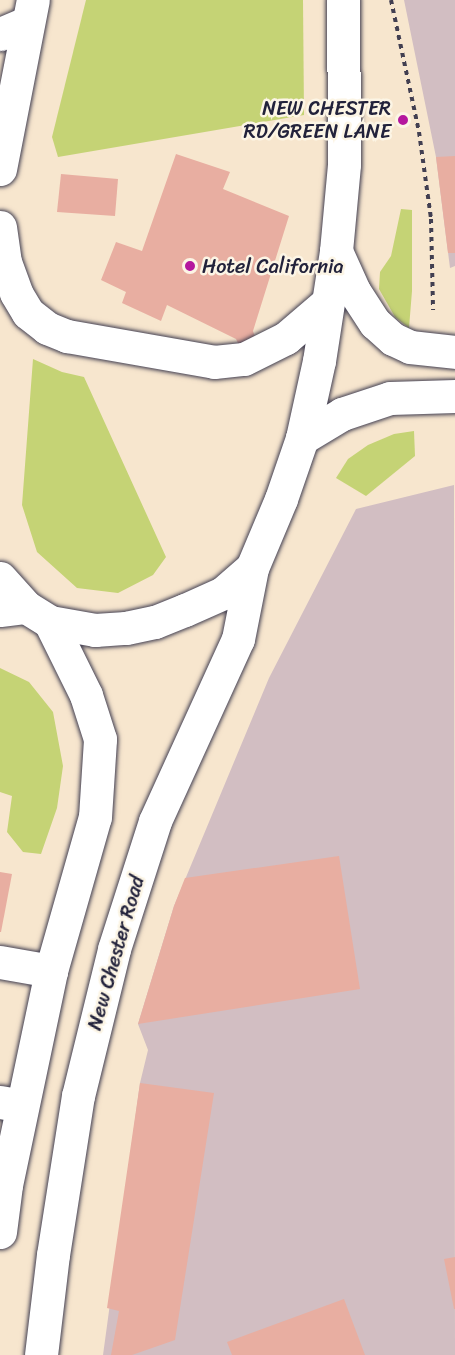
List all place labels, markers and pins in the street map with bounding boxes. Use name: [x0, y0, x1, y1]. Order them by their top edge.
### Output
place label: NEW CHESTER RD/GREEN LANE: [243, 96, 391, 143]
marker: NEW CHESTER RD/GREEN LANE: [396, 113, 410, 127]
place label: Hotel California: [202, 254, 343, 278]
marker: Hotel California: [183, 259, 197, 273]

